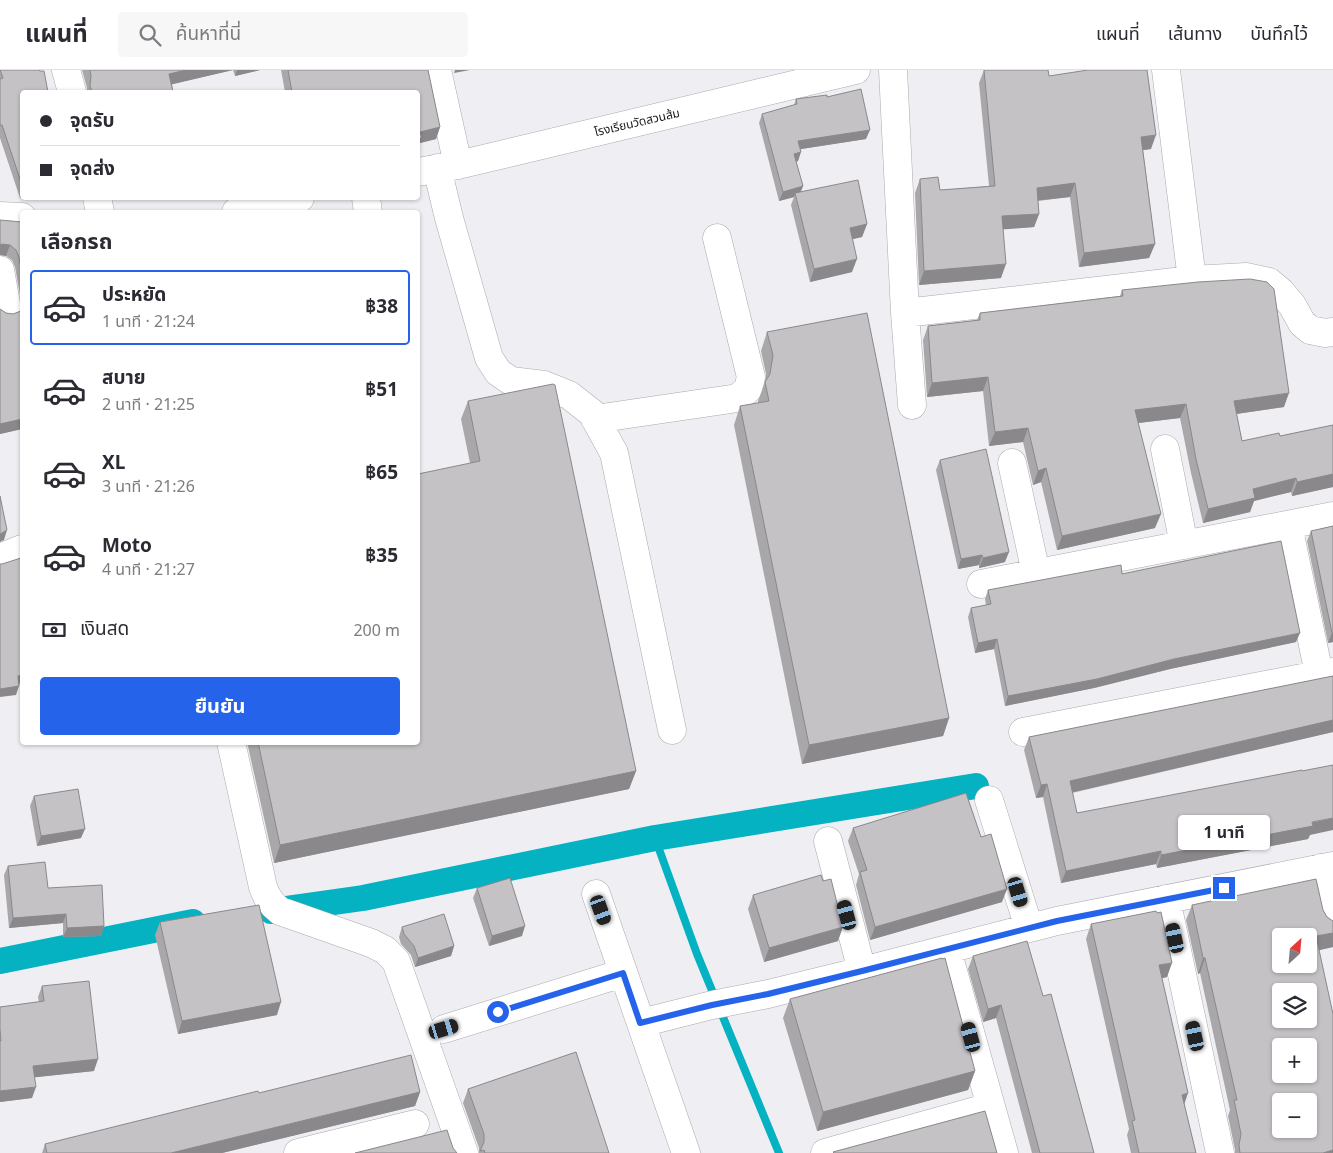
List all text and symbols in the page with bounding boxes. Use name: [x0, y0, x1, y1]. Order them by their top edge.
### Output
search box: [118, 12, 468, 57]
text: แผนที่: [25, 16, 88, 49]
text: ค้นหาที่นี่: [176, 20, 241, 46]
icon: search: [136, 21, 164, 49]
text: แผนที่: [1096, 21, 1140, 45]
text: เส้นทาง: [1168, 21, 1222, 45]
text: บันทึกไว้: [1250, 21, 1308, 45]
street label: โรงเรียนวัดสวนส้ม: [593, 104, 681, 140]
text: จุดรับ: [70, 107, 115, 133]
text: จุดส่ง: [70, 155, 115, 181]
text: เลือกรถ: [40, 225, 113, 255]
text: ประหยัด: [102, 281, 166, 307]
icon: car: [42, 285, 87, 330]
text: ฿38: [365, 293, 398, 319]
text: 1 นาที · 21:24: [102, 310, 195, 332]
text: สบาย: [102, 364, 146, 390]
icon: car: [42, 368, 87, 413]
text: ฿51: [365, 376, 398, 402]
text: 2 นาที · 21:25: [102, 393, 195, 415]
text: XL: [102, 449, 125, 475]
icon: car: [42, 451, 87, 496]
text: ฿65: [365, 459, 398, 485]
text: 3 นาที · 21:26: [102, 475, 195, 497]
text: Moto: [102, 532, 152, 558]
icon: car: [42, 534, 87, 579]
text: ฿35: [365, 542, 398, 568]
text: 4 นาที · 21:27: [102, 558, 195, 580]
text: เงินสด: [80, 615, 129, 641]
icon: cash: [40, 616, 68, 644]
text: 200 m: [353, 619, 400, 641]
button: ยืนยัน: [40, 677, 400, 735]
callout: 1 นาที: [1178, 816, 1270, 850]
text: 1 นาที: [1204, 821, 1244, 843]
car: [1006, 875, 1029, 909]
route end: [1213, 877, 1235, 899]
car: [588, 893, 613, 927]
car: [835, 899, 858, 931]
car: [1164, 922, 1185, 954]
north arrow: [1272, 928, 1318, 972]
map controls: [1272, 928, 1317, 1138]
button: layers: [1272, 983, 1317, 1028]
route start: [487, 1001, 509, 1023]
car: [427, 1017, 460, 1041]
car: [1184, 1020, 1205, 1052]
car: [959, 1021, 982, 1053]
button: +: [1272, 1038, 1317, 1083]
button: −: [1272, 1093, 1317, 1138]

